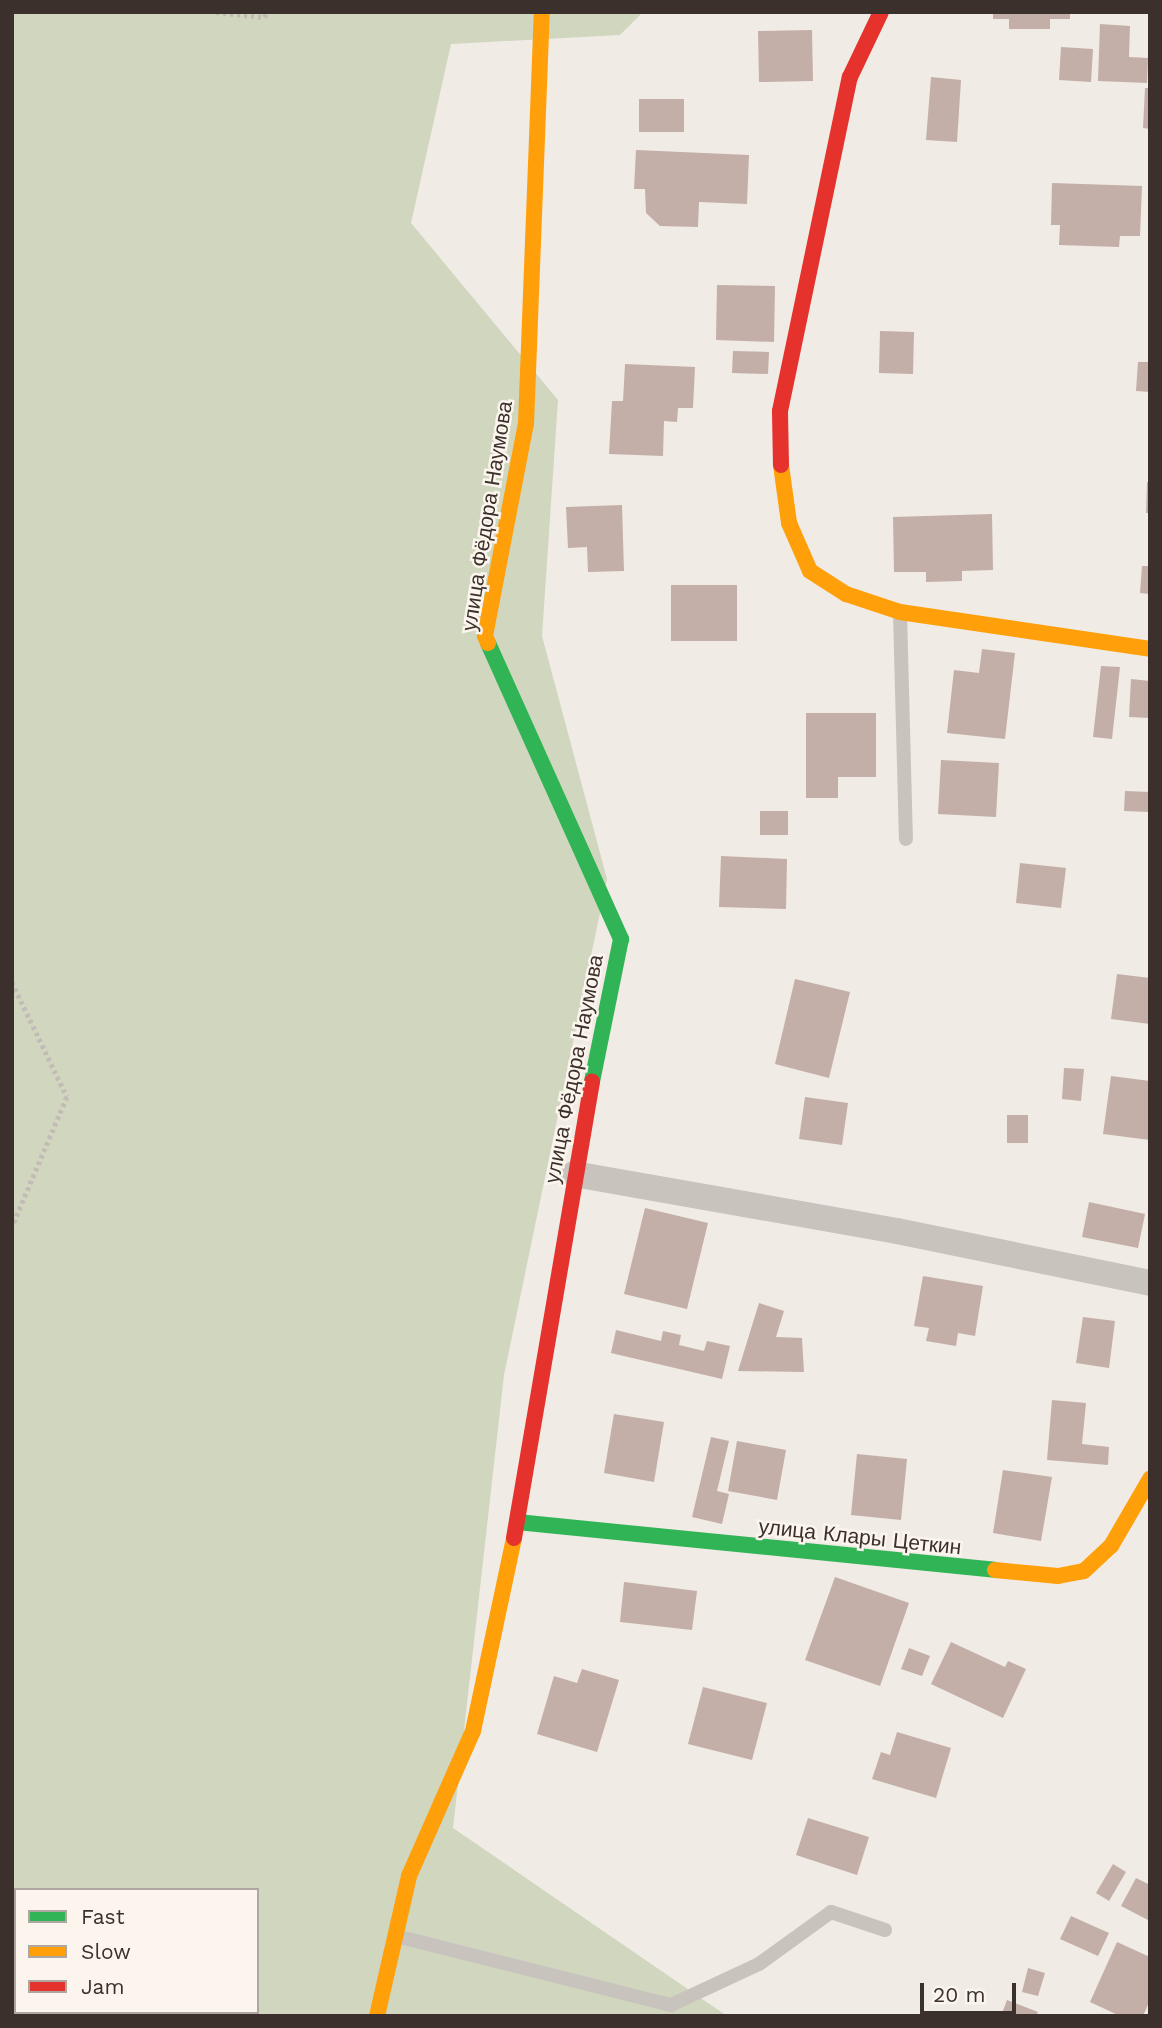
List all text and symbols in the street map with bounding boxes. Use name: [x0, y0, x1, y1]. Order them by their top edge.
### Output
street label: улица Фёдора Наумова: [456, 399, 518, 633]
street label: улица Фёдора Наумова: [539, 952, 609, 1186]
street label: улица Клары Цеткин: [757, 1514, 963, 1560]
legend: [14, 1888, 259, 2014]
text: Fast: [81, 1904, 125, 1929]
text: Slow: [81, 1939, 131, 1964]
scale bar: [924, 1968, 1020, 2012]
text: Jam: [81, 1974, 124, 1999]
text: 20 m: [933, 1982, 985, 2007]

